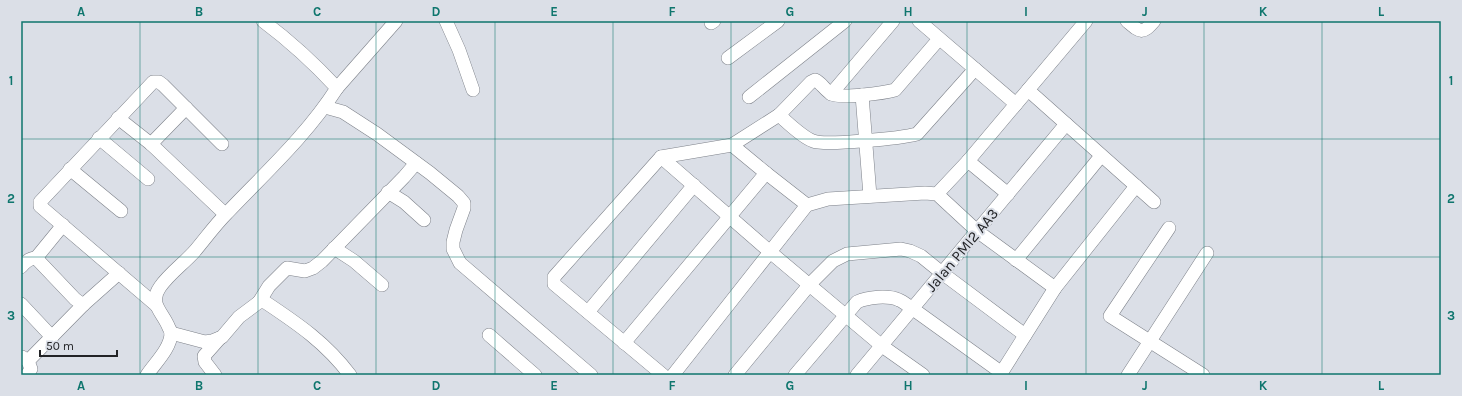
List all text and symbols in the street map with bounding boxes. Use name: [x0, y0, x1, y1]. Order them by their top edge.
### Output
text: A: [77, 4, 85, 19]
text: B: [195, 4, 203, 19]
text: C: [313, 4, 321, 19]
text: D: [432, 4, 441, 19]
text: E: [550, 4, 558, 19]
text: F: [668, 4, 676, 19]
text: G: [786, 4, 794, 19]
text: H: [903, 4, 913, 19]
text: I: [1024, 4, 1028, 19]
text: J: [1142, 4, 1148, 19]
text: K: [1259, 4, 1268, 19]
text: L: [1378, 4, 1385, 19]
text: 1: [9, 73, 13, 88]
text: 1: [1449, 73, 1453, 88]
text: 2: [7, 191, 15, 206]
text: 2: [1447, 191, 1455, 206]
street label: Jalan PMI2 AA3: [922, 205, 1002, 295]
text: 3: [7, 308, 15, 323]
text: 3: [1447, 308, 1455, 323]
scale bar: [40, 332, 117, 358]
text: 50 m: [46, 339, 74, 353]
text: A: [77, 378, 85, 393]
text: B: [195, 378, 203, 393]
text: C: [313, 378, 321, 393]
text: D: [432, 378, 441, 393]
text: E: [550, 378, 558, 393]
text: F: [668, 378, 676, 393]
text: G: [786, 378, 794, 393]
text: H: [903, 378, 913, 393]
text: I: [1024, 378, 1028, 393]
text: J: [1142, 378, 1148, 393]
text: K: [1259, 378, 1268, 393]
text: L: [1378, 378, 1385, 393]

